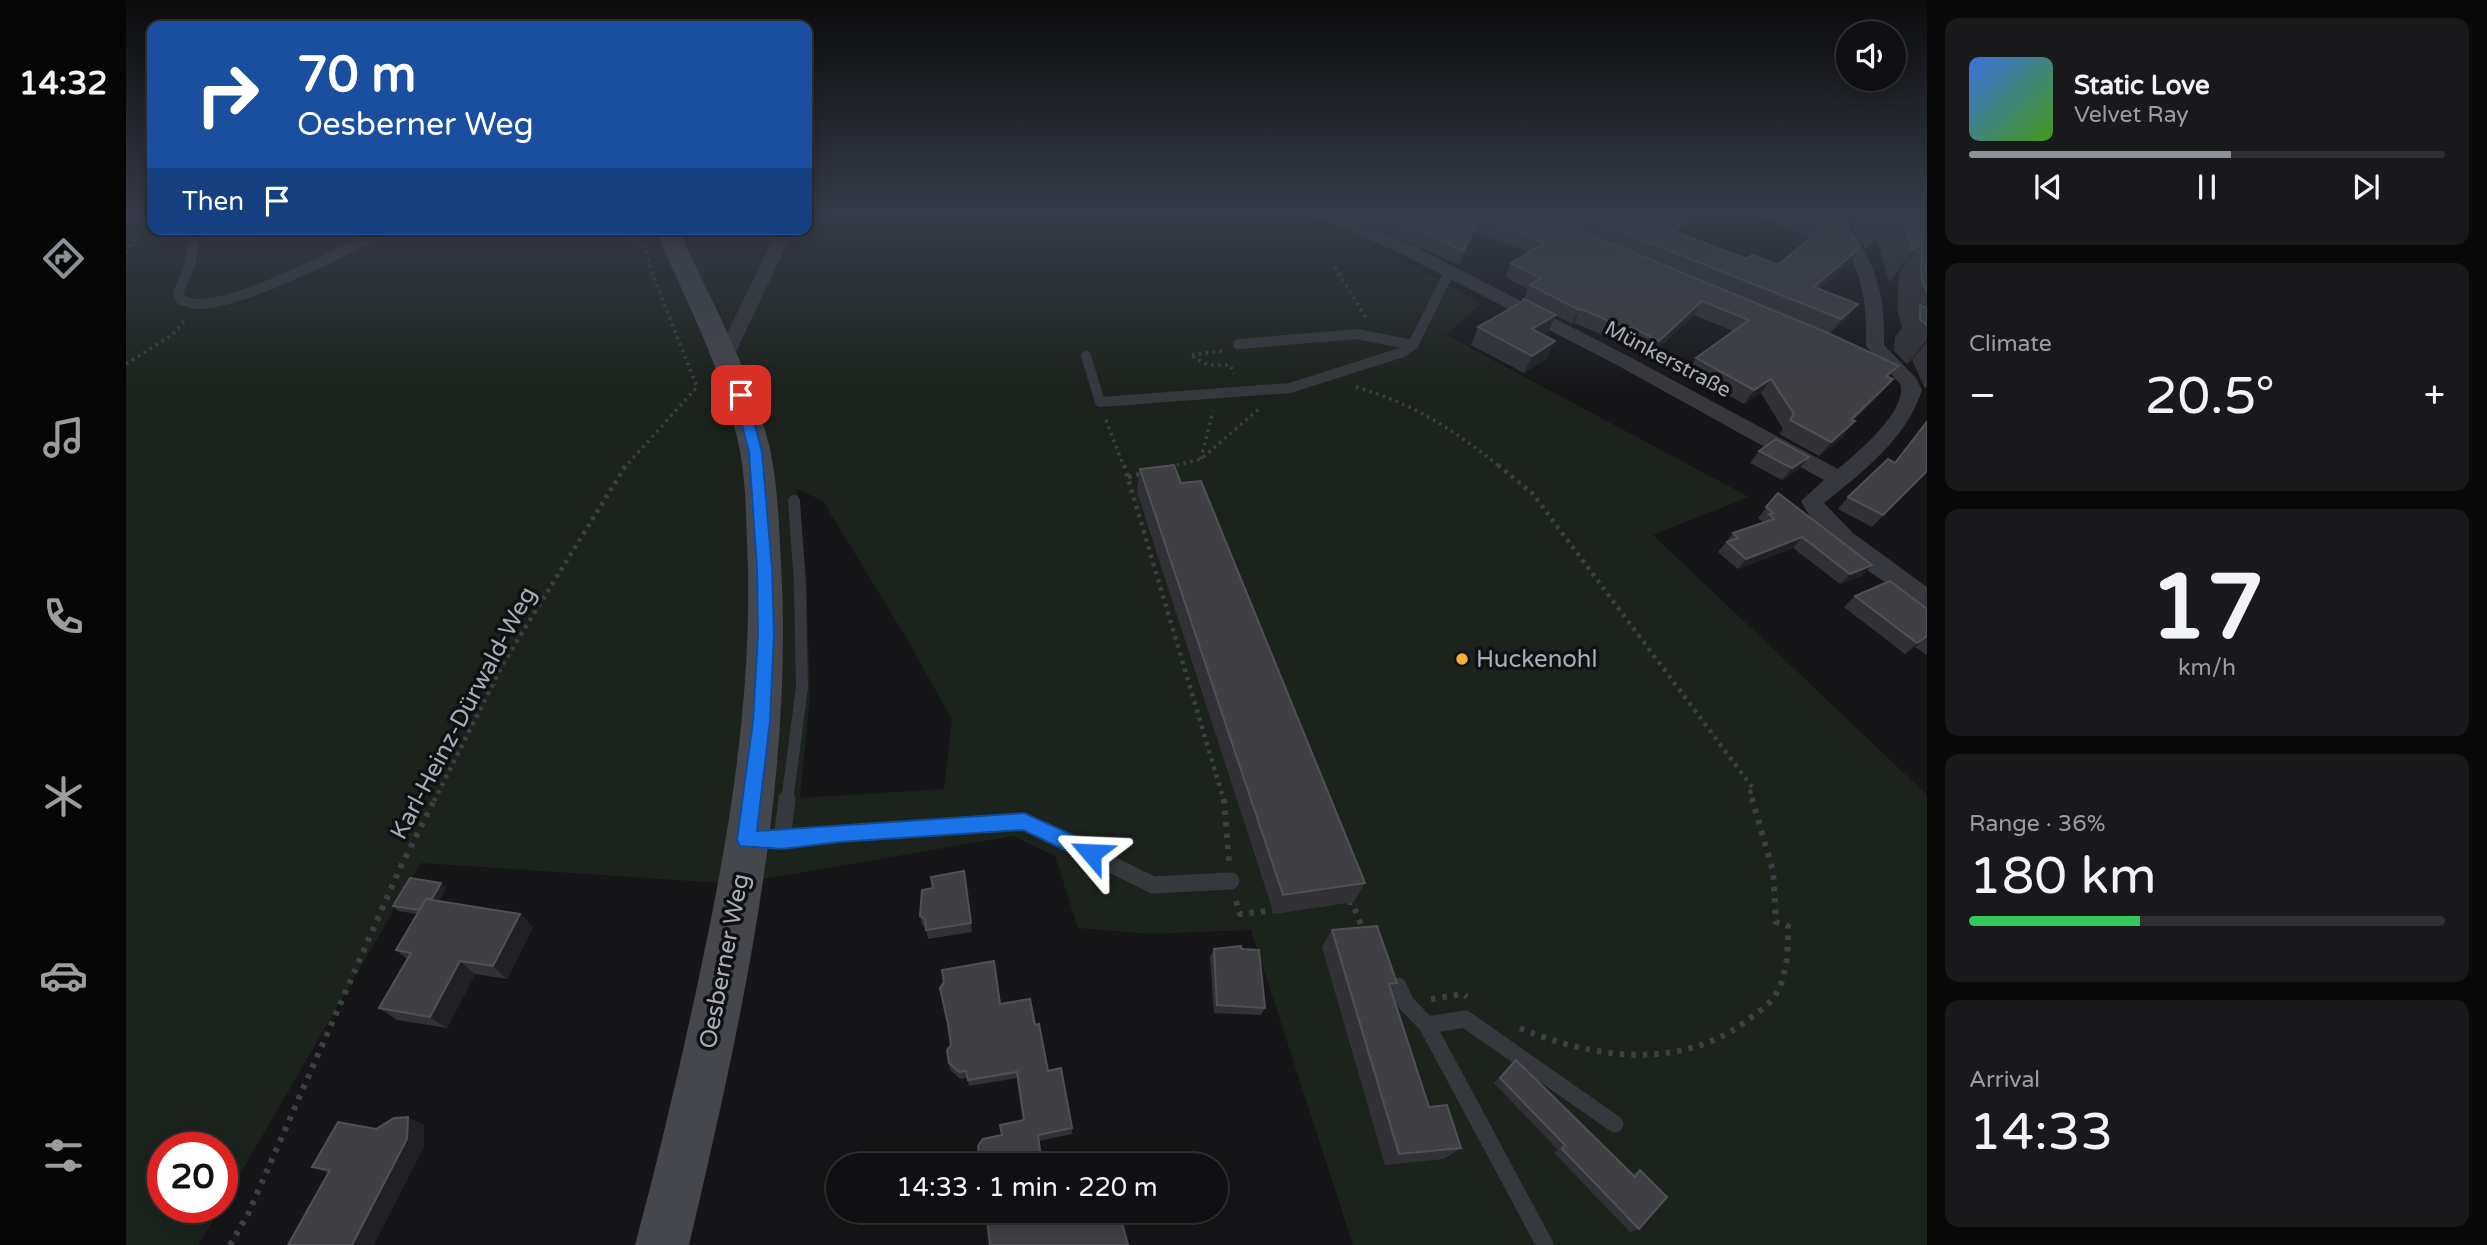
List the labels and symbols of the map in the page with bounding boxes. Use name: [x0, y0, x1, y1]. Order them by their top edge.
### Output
street label: Münkerstraße: [1600, 316, 1735, 403]
pin: [711, 365, 771, 425]
street label: Karl-Heinz-Dürwald-Weg: [384, 582, 542, 845]
place label: Huckenohl: [1476, 645, 1597, 674]
marker: Huckenohl: [1454, 651, 1470, 667]
position arrow: [1054, 816, 1128, 890]
street label: Oesberner Weg: [693, 871, 756, 1051]
speed limit sign: 20: [147, 1132, 238, 1223]

